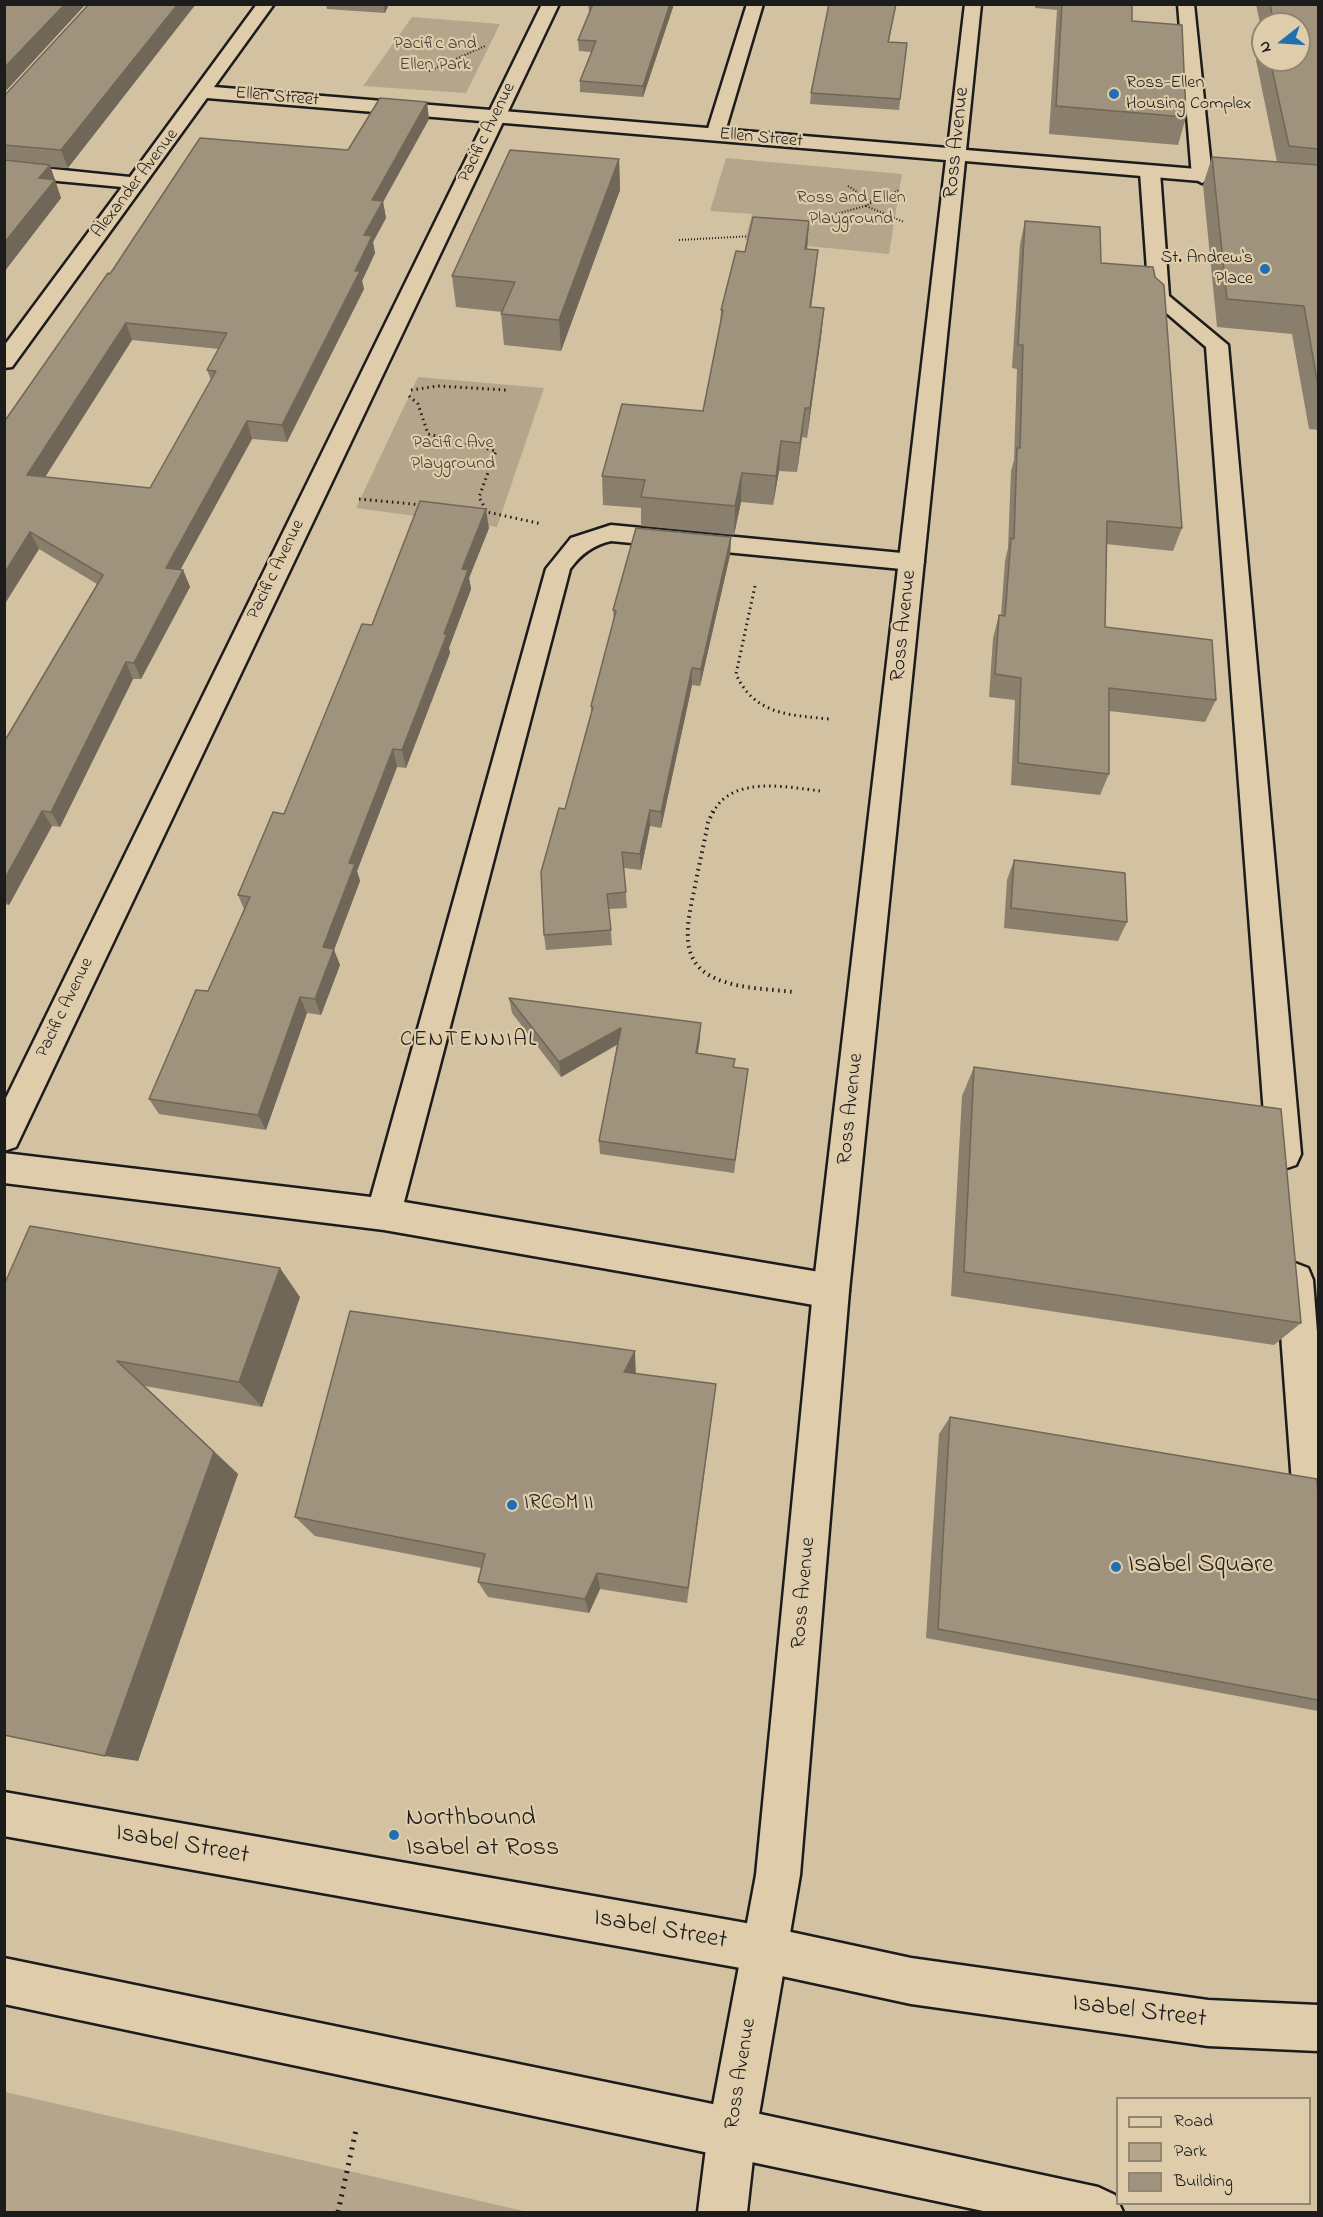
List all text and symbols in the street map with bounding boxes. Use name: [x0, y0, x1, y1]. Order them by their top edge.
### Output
north arrow: [1251, 12, 1311, 72]
park label: Pacific and Ellen Park: [393, 34, 477, 76]
text: N: [1253, 38, 1279, 55]
place label: Ross-Ellen Housing Complex: [1126, 73, 1252, 116]
street label: Pacific Avenue: [455, 80, 521, 186]
street label: Ellen Street: [234, 84, 320, 112]
street label: Ross Avenue: [940, 86, 976, 200]
marker: Ross-Ellen Housing Complex: [1107, 87, 1121, 101]
street label: Alexander Avenue: [88, 125, 184, 243]
street label: Ellen Street: [718, 125, 804, 153]
park label: Ross and Ellen Playground: [796, 188, 906, 230]
place label: St. Andrew's Place: [1161, 248, 1253, 290]
marker: St. Andrew's Place: [1258, 262, 1272, 276]
park label: Pacific Ave Playground: [411, 433, 495, 476]
street label: Pacific Avenue: [244, 517, 310, 623]
street label: Ross Avenue: [887, 569, 923, 683]
street label: Pacific Avenue: [33, 955, 99, 1061]
district label: CENTENNIAL: [400, 1028, 538, 1054]
street label: Ross Avenue: [834, 1052, 870, 1166]
place label: IRCOM II: [524, 1492, 593, 1518]
marker: IRCOM II: [505, 1498, 519, 1512]
street label: Ross Avenue: [788, 1536, 822, 1650]
place label: Isabel Square: [1128, 1551, 1274, 1583]
marker: Isabel Square: [1109, 1560, 1123, 1574]
place label: Northbound Isabel at Ross: [406, 1804, 559, 1865]
street label: Isabel Street: [113, 1819, 251, 1873]
marker: Northbound Isabel at Ross: [387, 1828, 401, 1842]
street label: Isabel Street: [591, 1904, 729, 1958]
street label: Isabel Street: [1070, 1989, 1208, 2037]
street label: Ross Avenue: [721, 2017, 763, 2131]
legend: [1116, 2097, 1311, 2205]
text: Road: [1174, 2109, 1213, 2135]
text: Park: [1174, 2139, 1207, 2165]
text: Building: [1174, 2169, 1233, 2195]

